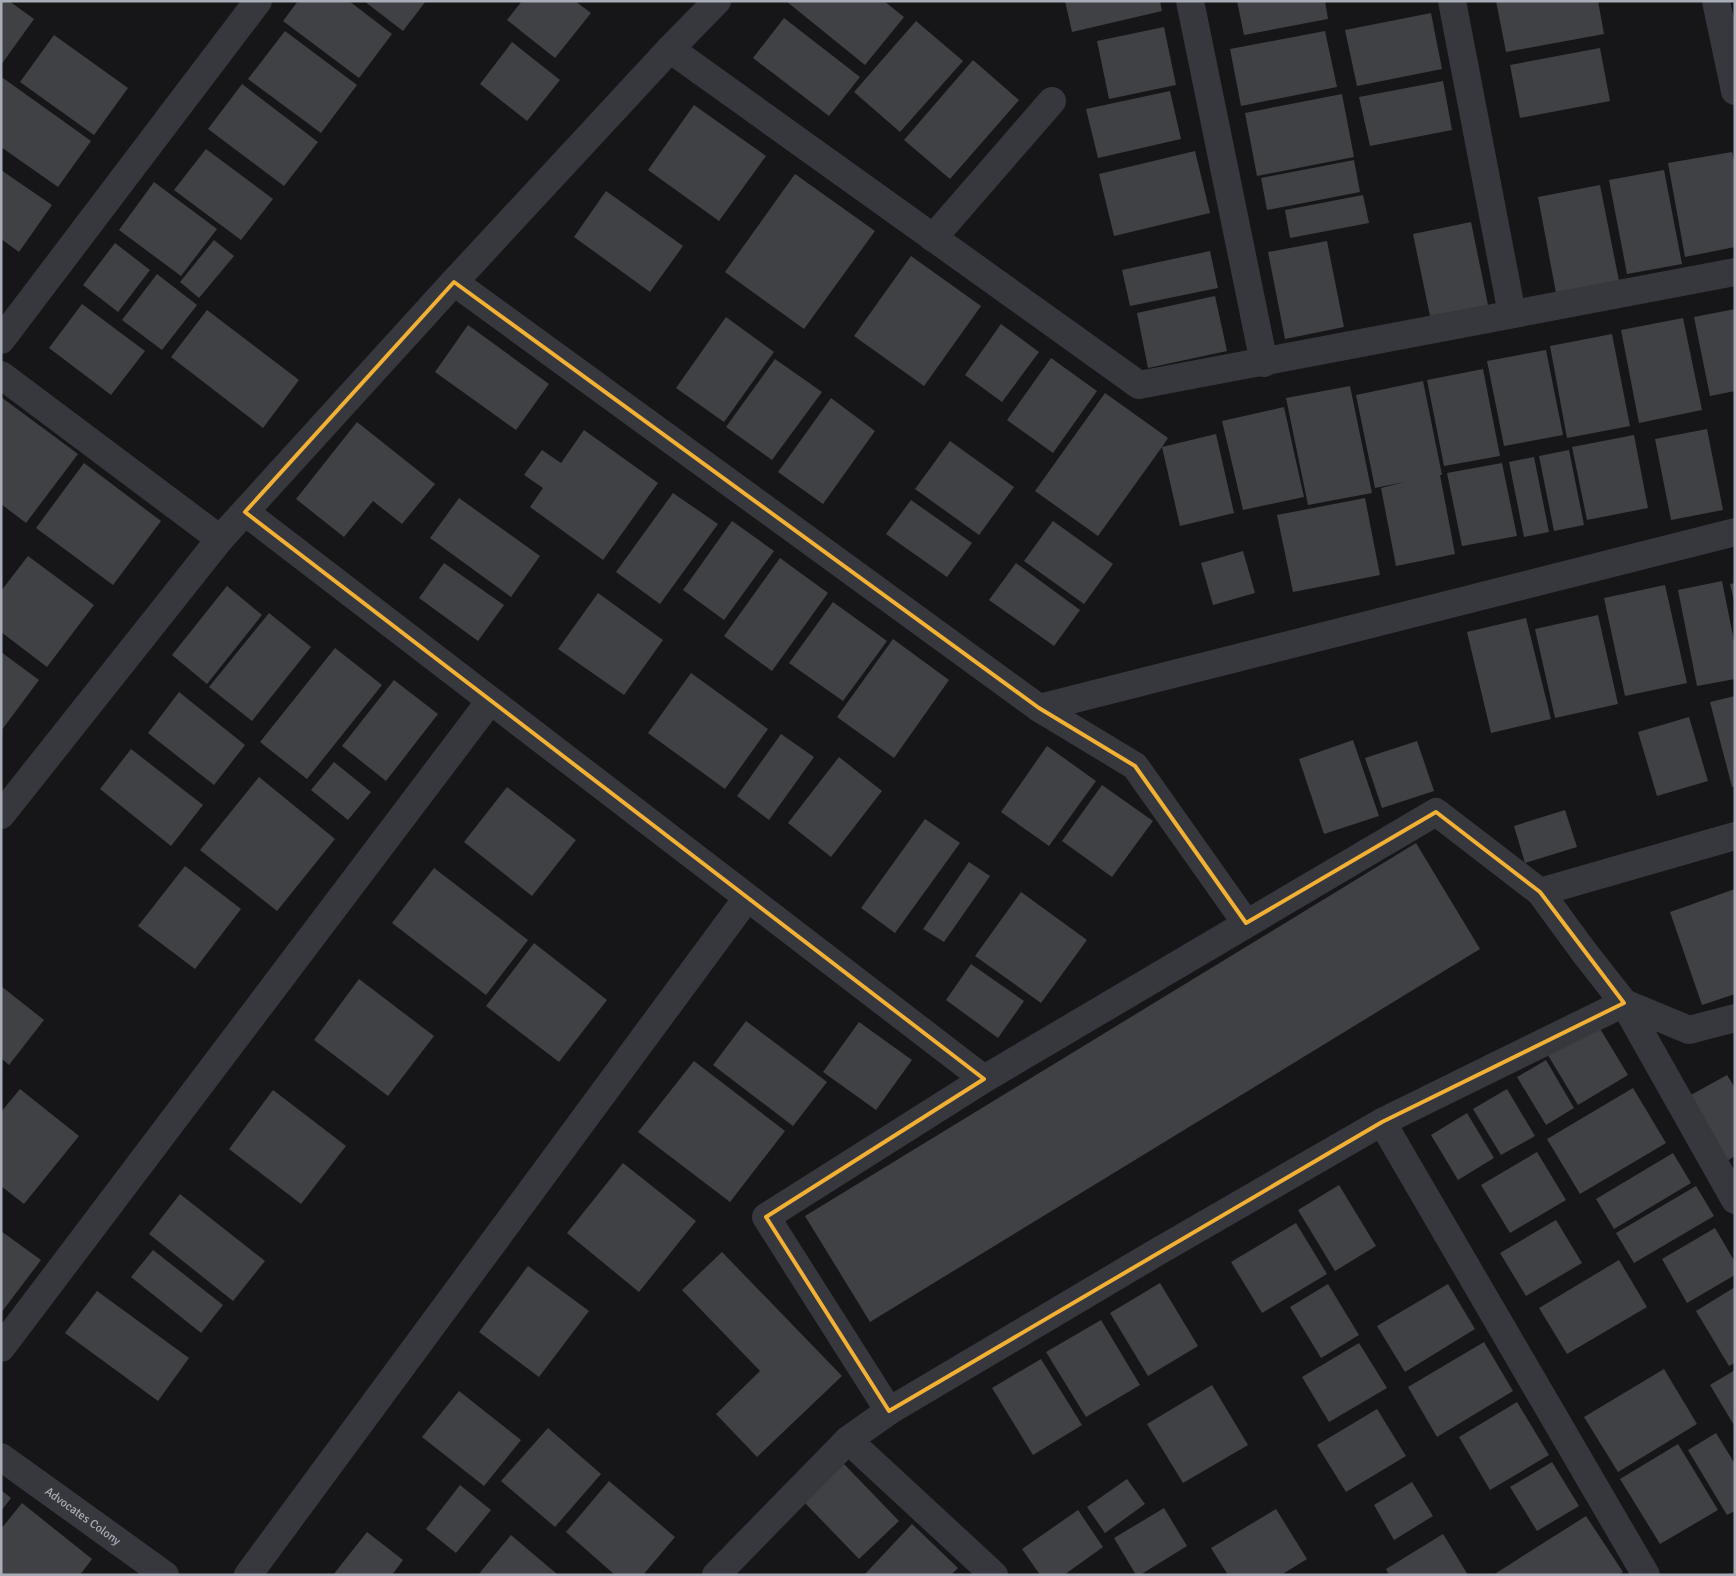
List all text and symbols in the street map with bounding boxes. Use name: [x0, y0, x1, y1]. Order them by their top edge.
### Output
street label: Advocates Colony: [42, 1484, 124, 1549]

